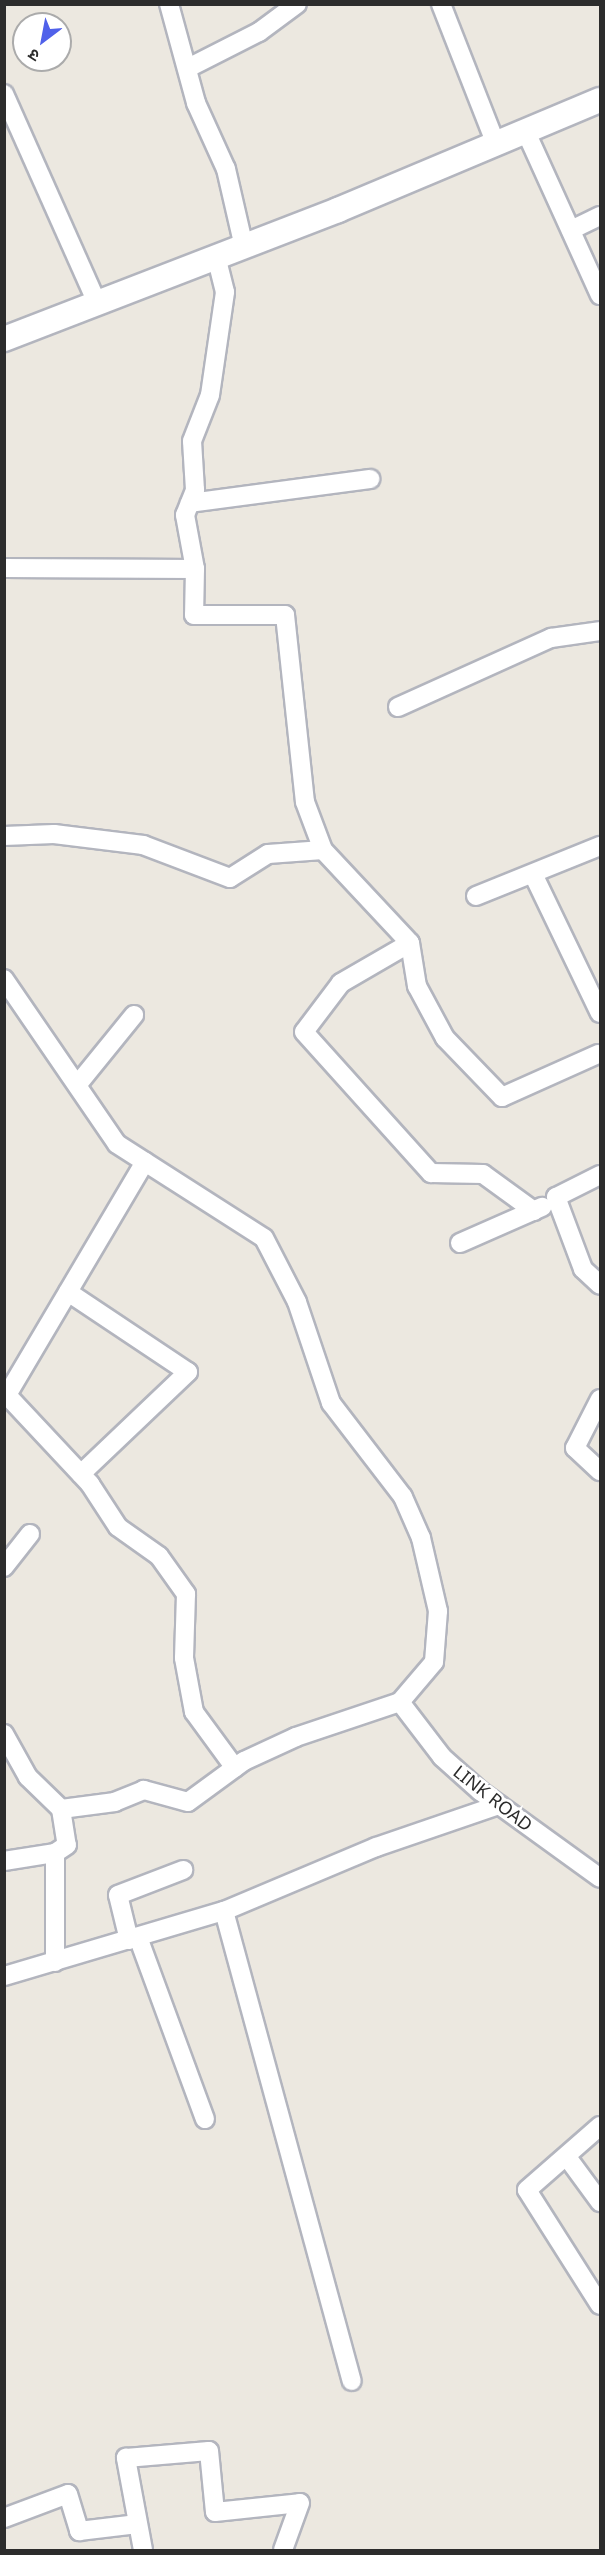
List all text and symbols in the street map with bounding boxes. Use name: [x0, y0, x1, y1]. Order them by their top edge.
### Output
north arrow: [12, 12, 72, 72]
text: उ: [24, 44, 43, 67]
street label: LINK ROAD: [449, 1760, 537, 1836]

